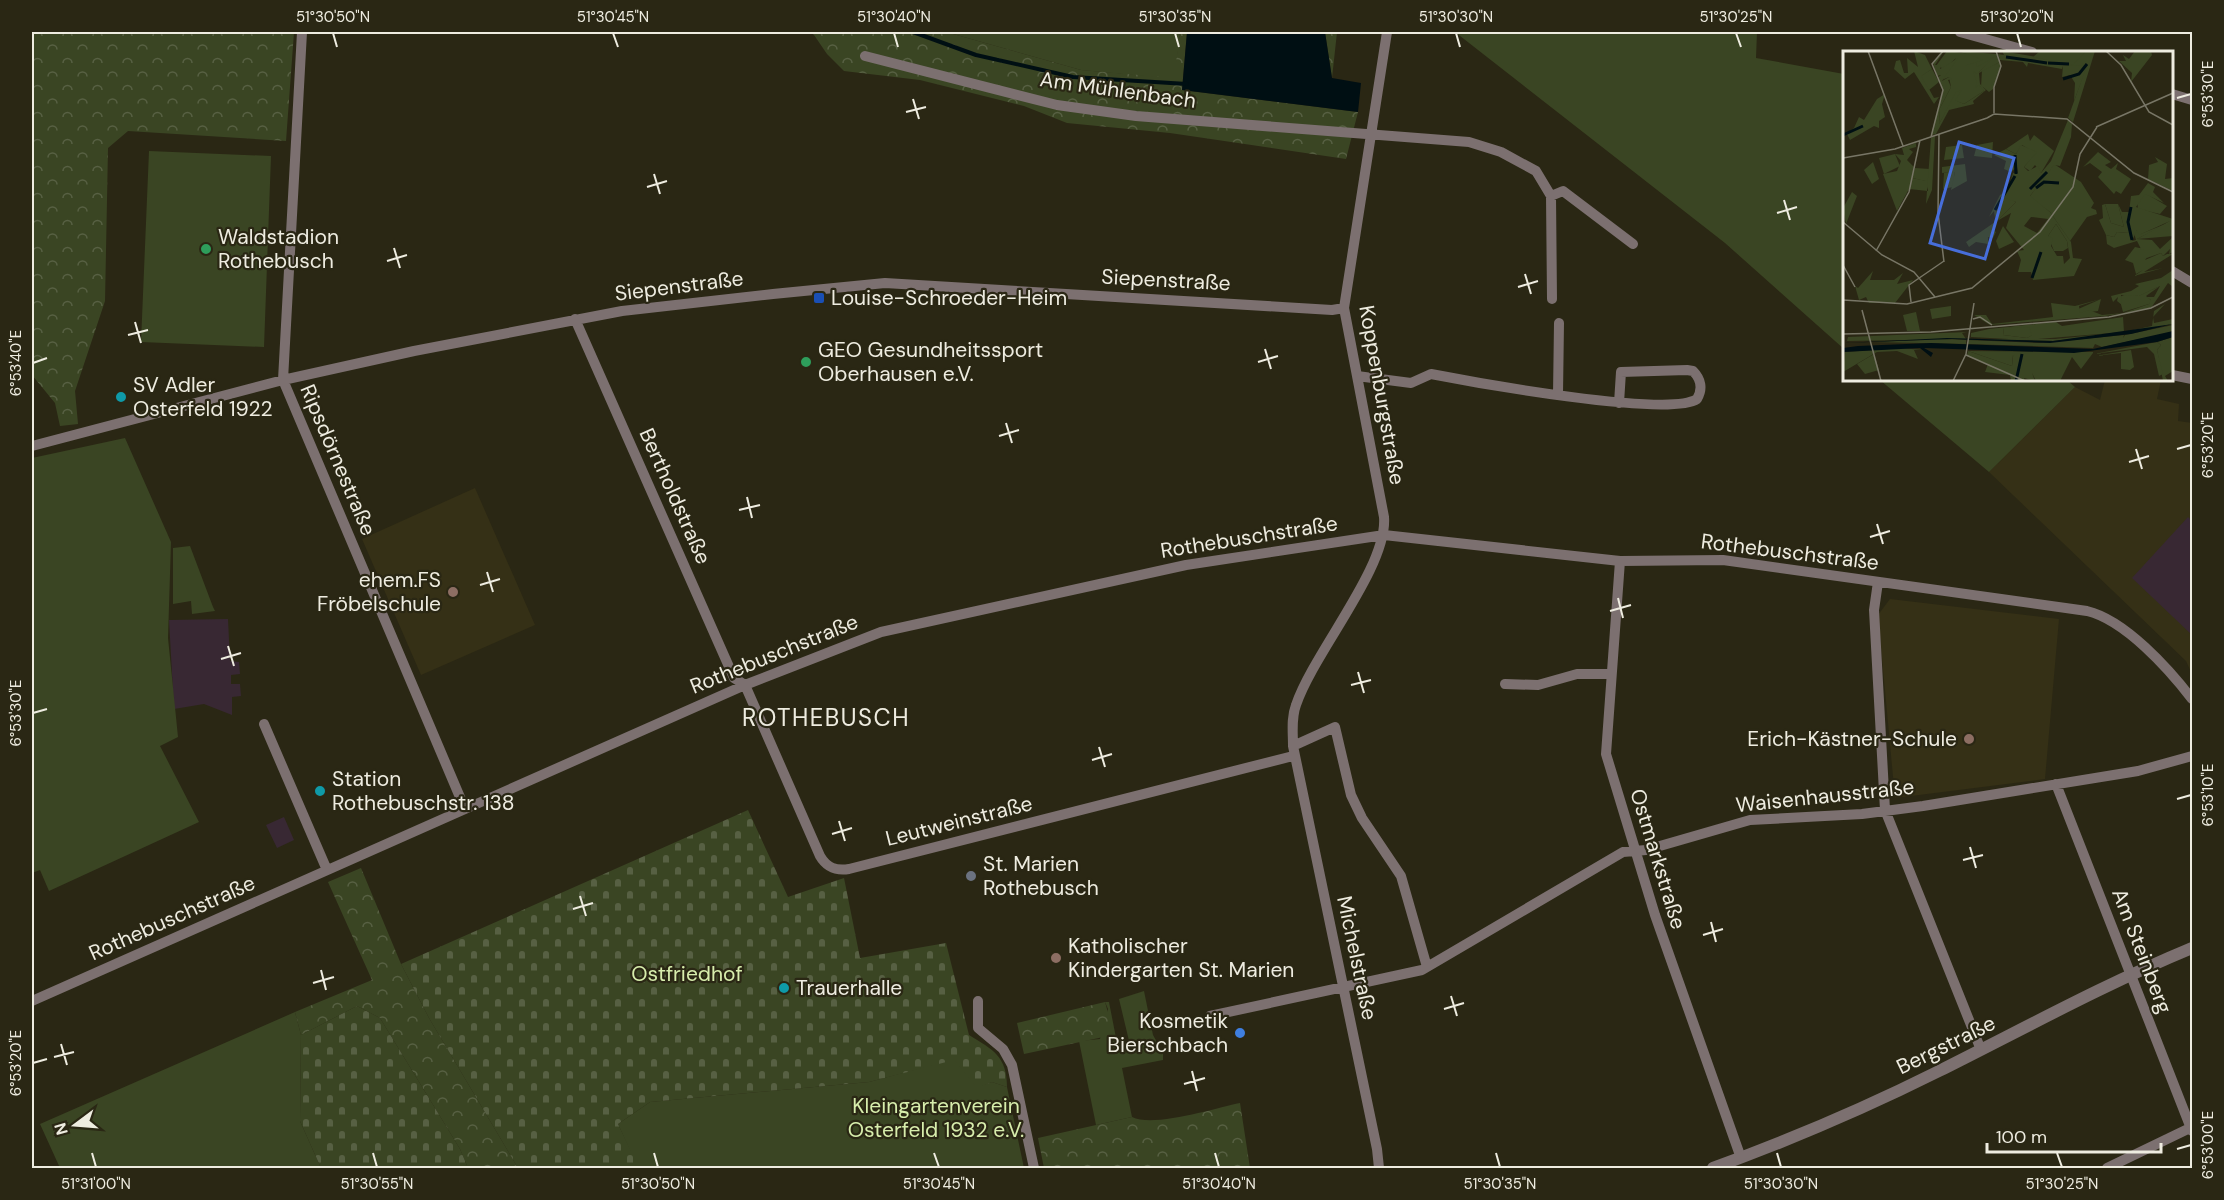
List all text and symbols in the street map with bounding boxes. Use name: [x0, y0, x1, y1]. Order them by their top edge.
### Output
text: 51°30'50"N: [296, 7, 370, 27]
text: 51°30'45"N: [577, 7, 649, 27]
text: 51°30'40"N: [857, 7, 931, 27]
text: 51°30'35"N: [1139, 7, 1211, 27]
text: 51°30'30"N: [1419, 7, 1493, 27]
text: 51°30'25"N: [1700, 7, 1772, 27]
text: 51°30'20"N: [1980, 7, 2054, 27]
inset map: [1843, 51, 2173, 381]
text: 6°53'30"E: [2198, 61, 2218, 127]
street label: Am Mühlenbach: [1038, 65, 1198, 115]
place label: Waldstadion Rothebusch: [218, 223, 339, 275]
marker: Waldstadion Rothebusch: [199, 242, 213, 256]
street label: Siepenstraße: [1101, 263, 1231, 297]
street label: Siepenstraße: [613, 264, 745, 308]
place label: Louise-Schroeder-Heim: [831, 284, 1067, 312]
marker: Louise-Schroeder-Heim: [812, 291, 826, 305]
street label: Koppenburgstraße: [1352, 303, 1412, 487]
text: 6°53'40"E: [6, 330, 26, 396]
place label: GEO Gesundheitssport Oberhausen e.V.: [818, 336, 1043, 388]
marker: GEO Gesundheitssport Oberhausen e.V.: [799, 355, 813, 369]
place label: SV Adler Osterfeld 1922: [133, 371, 273, 423]
street label: Ripsdörnestraße: [294, 380, 382, 540]
marker: SV Adler Osterfeld 1922: [114, 390, 128, 404]
text: 6°53'20"E: [2198, 412, 2218, 478]
street label: Bertholdstraße: [633, 424, 718, 568]
street label: Rothebuschstraße: [1158, 509, 1340, 565]
street label: Rothebuschstraße: [1699, 527, 1881, 577]
place label: ehem.FS Fröbelschule: [317, 566, 441, 618]
marker: ehem.FS Fröbelschule: [446, 585, 460, 599]
street label: Rothebuschstraße: [686, 607, 862, 700]
text: 6°53'30"E: [6, 680, 26, 746]
district label: ROTHEBUSCH: [742, 702, 910, 733]
place label: Erich-Kästner-Schule: [1747, 725, 1957, 753]
marker: Erich-Kästner-Schule: [1962, 732, 1976, 746]
text: 6°53'10"E: [2198, 764, 2218, 826]
place label: Station Rothebuschstr. 138: [332, 765, 515, 817]
street label: Waisenhausstraße: [1734, 773, 1916, 819]
marker: Station Rothebuschstr. 138: [313, 784, 327, 798]
street label: Ostmarkstraße: [1623, 785, 1693, 933]
street label: Leutweinstraße: [883, 789, 1035, 853]
place label: St. Marien Rothebusch: [983, 850, 1099, 902]
street label: Rothebuschstraße: [85, 869, 259, 967]
marker: St. Marien Rothebusch: [964, 869, 978, 883]
street label: Am Steinberg: [2105, 885, 2179, 1018]
street label: Michelstraße: [1330, 893, 1384, 1023]
place label: Katholischer Kindergarten St. Marien: [1068, 932, 1294, 984]
marker: Katholischer Kindergarten St. Marien: [1049, 951, 1063, 965]
park label: Ostfriedhof: [631, 960, 743, 988]
place label: Trauerhalle: [796, 974, 902, 1002]
marker: Trauerhalle: [777, 981, 791, 995]
place label: Kosmetik Bierschbach: [1107, 1007, 1228, 1059]
street label: Bergstraße: [1892, 1009, 2000, 1081]
marker: Kosmetik Bierschbach: [1233, 1026, 1247, 1040]
text: 6°53'20"E: [6, 1030, 26, 1096]
park label: Kleingartenverein Osterfeld 1932 e.V.: [848, 1092, 1024, 1144]
north arrow: [45, 1095, 105, 1155]
text: 6°53'00"E: [2198, 1111, 2218, 1179]
scale bar: [1987, 1116, 2161, 1154]
text: N: [49, 1120, 73, 1138]
text: 100 m: [1996, 1125, 2047, 1149]
text: 51°31'00"N: [61, 1174, 131, 1194]
text: 51°30'55"N: [341, 1174, 413, 1194]
text: 51°30'50"N: [621, 1174, 695, 1194]
text: 51°30'45"N: [903, 1174, 975, 1194]
text: 51°30'40"N: [1182, 1174, 1256, 1194]
text: 51°30'35"N: [1464, 1174, 1536, 1194]
text: 51°30'30"N: [1744, 1174, 1818, 1194]
text: 51°30'25"N: [2026, 1174, 2098, 1194]

